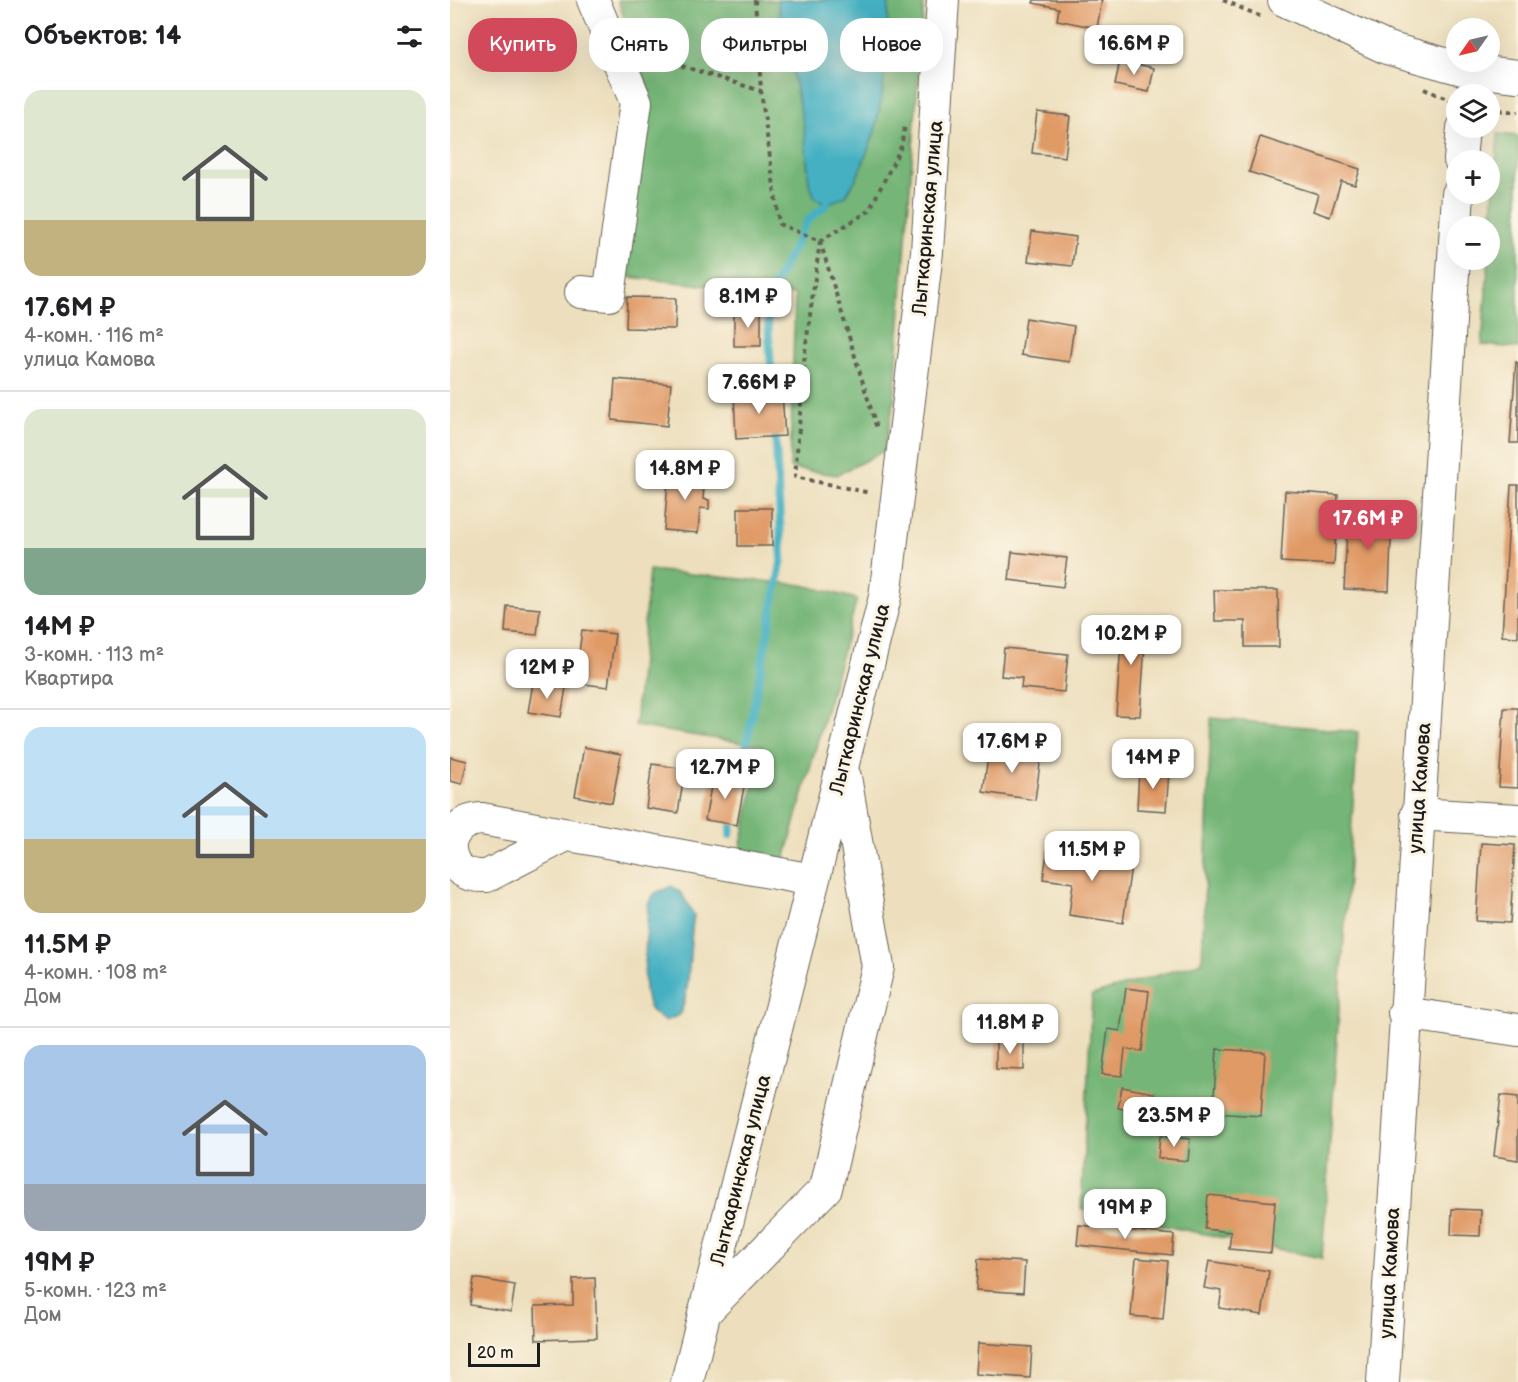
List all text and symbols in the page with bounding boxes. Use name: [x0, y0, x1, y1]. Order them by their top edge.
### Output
chip: Купить: [468, 18, 577, 72]
chip: Снять: [589, 18, 689, 72]
chip: Фильтры: [701, 18, 828, 72]
chip: Новое: [840, 18, 943, 72]
north arrow: [1446, 18, 1500, 72]
map controls: [1446, 18, 1500, 270]
icon: filters: [393, 20, 426, 53]
text: Объектов: 14: [24, 21, 181, 52]
pin: 16.6M ₽: [1079, 25, 1189, 76]
text: 16.6M ₽: [1098, 32, 1170, 56]
button: layers: [1446, 84, 1500, 138]
street label: Лыткаринская улица: [907, 119, 949, 318]
icon: home: [171, 129, 279, 237]
button: +: [1446, 150, 1500, 204]
button: −: [1446, 216, 1500, 270]
pin: 8.1M ₽: [699, 278, 797, 329]
text: 8.1M ₽: [718, 285, 778, 309]
text: 17.6M ₽: [24, 293, 115, 324]
text: 4-комн. · 116 m²: [24, 324, 164, 348]
text: улица Камова: [24, 348, 155, 372]
pin: 7.66M ₽: [704, 364, 814, 415]
text: 7.66M ₽: [722, 371, 796, 395]
icon: home: [171, 448, 279, 556]
pin: 14.8M ₽: [630, 450, 740, 501]
text: 14.8M ₽: [650, 457, 720, 481]
pin: 17.6M ₽: [1313, 500, 1423, 551]
text: 17.6M ₽: [1333, 507, 1403, 531]
street label: Лыткаринская улица: [824, 601, 895, 798]
text: 14M ₽: [24, 612, 95, 643]
pin: 10.2M ₽: [1076, 615, 1186, 666]
text: 10.2M ₽: [1095, 622, 1167, 646]
text: 3-комн. · 113 m²: [24, 643, 164, 667]
pin: 12M ₽: [505, 649, 589, 700]
text: 12M ₽: [520, 656, 574, 680]
text: Квартира: [24, 667, 114, 691]
street label: улица Камова: [1403, 722, 1437, 854]
pin: 17.6M ₽: [957, 723, 1067, 774]
text: 17.6M ₽: [977, 730, 1047, 754]
pin: 14M ₽: [1111, 739, 1195, 790]
text: 14M ₽: [1126, 746, 1180, 770]
pin: 12.7M ₽: [670, 749, 780, 800]
text: 12.7M ₽: [690, 756, 760, 780]
icon: home: [171, 766, 279, 874]
pin: 11.5M ₽: [1037, 831, 1147, 882]
text: 11.5M ₽: [1058, 838, 1126, 862]
text: 11.5M ₽: [24, 930, 111, 961]
text: 4-комн. · 108 m²: [24, 961, 167, 985]
text: Дом: [24, 985, 62, 1009]
pin: 11.8M ₽: [955, 1004, 1065, 1055]
text: 11.8M ₽: [976, 1011, 1044, 1035]
street label: Лыткаринская улица: [705, 1072, 776, 1269]
icon: home: [171, 1084, 279, 1192]
pin: 23.5M ₽: [1119, 1097, 1229, 1148]
text: 23.5M ₽: [1137, 1104, 1211, 1128]
pin: 19M ₽: [1083, 1189, 1167, 1240]
text: 19M ₽: [1098, 1196, 1152, 1220]
street label: улица Камова: [1375, 1207, 1405, 1339]
text: 19M ₽: [24, 1248, 95, 1279]
text: 5-комн. · 123 m²: [24, 1279, 167, 1303]
text: Дом: [24, 1303, 62, 1327]
scale bar: [468, 1340, 540, 1368]
text: 20 m: [477, 1344, 513, 1363]

